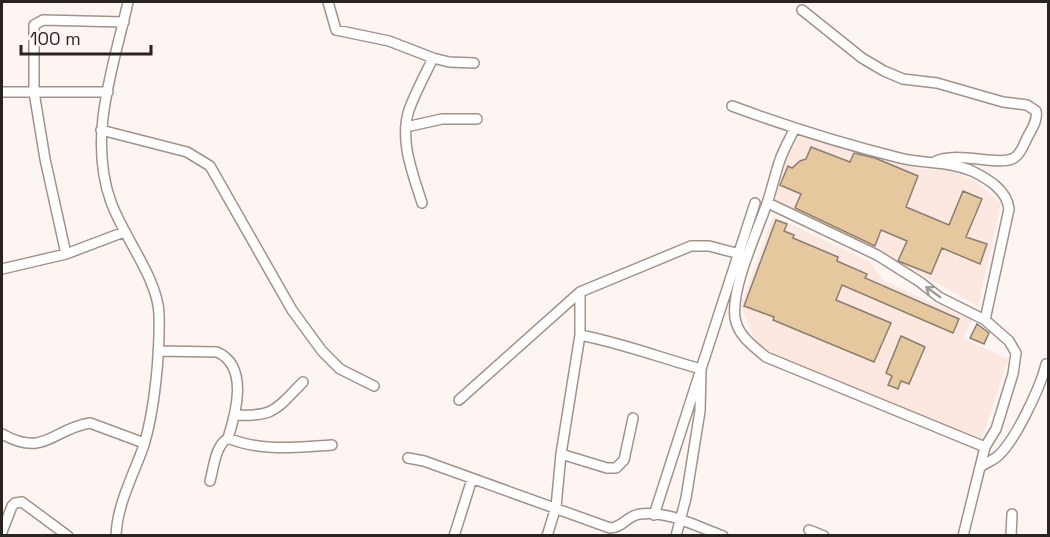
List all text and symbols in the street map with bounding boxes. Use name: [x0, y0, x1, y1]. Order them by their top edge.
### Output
scale bar: [21, 18, 152, 56]
text: 100 m: [30, 27, 81, 50]
one-way arrow: [926, 286, 942, 298]

